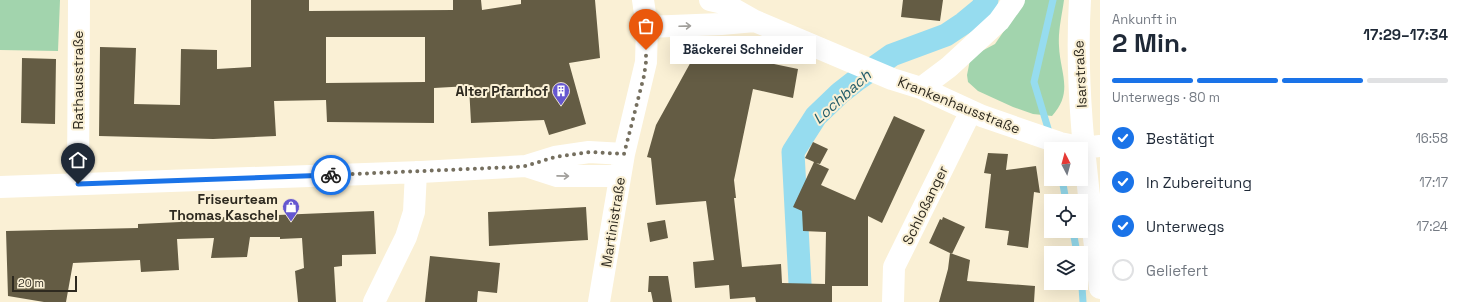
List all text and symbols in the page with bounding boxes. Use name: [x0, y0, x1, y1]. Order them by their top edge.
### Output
pin: [629, 9, 663, 50]
text: Ankunft in: [1112, 11, 1177, 28]
icon: bag: [635, 15, 657, 37]
one-way arrow: [678, 22, 691, 30]
text: 17:29–17:34: [1363, 25, 1448, 44]
text: 2 Min.: [1112, 26, 1188, 60]
street label: Rathausstraße: [69, 30, 87, 130]
callout: Bäckerei Schneider: [670, 36, 816, 64]
street label: Isarstraße: [1069, 40, 1091, 108]
text: Bäckerei Schneider: [683, 41, 803, 58]
water label: Lochbach: [809, 65, 875, 128]
street label: Krankenhausstraße: [895, 72, 1023, 138]
building icon: Alter Pfarrhof: [551, 81, 571, 106]
place label: Alter Pfarrhof: [455, 82, 548, 100]
text: Unterwegs · 80 m: [1112, 89, 1220, 106]
icon: check: [1112, 127, 1134, 149]
text: Bestätigt: [1146, 129, 1215, 148]
text: 16:58: [1415, 130, 1448, 147]
north arrow: [1044, 142, 1088, 186]
map controls: [1044, 142, 1088, 290]
pin: [61, 143, 95, 184]
icon: home: [67, 149, 89, 171]
courier: [311, 155, 351, 195]
street label: Schloßanger: [898, 163, 952, 247]
icon: bike: [320, 164, 342, 186]
icon: check: [1112, 171, 1134, 193]
one-way arrow: [556, 172, 569, 180]
text: In Zubereitung: [1146, 173, 1252, 192]
text: 17:17: [1419, 174, 1448, 191]
street label: Martinistraße: [597, 176, 629, 268]
place label: Friseurteam Thomas Kaschel: [169, 190, 278, 224]
button: locate: [1044, 194, 1088, 238]
shop icon: Friseurteam Thomas Kaschel: [281, 197, 301, 222]
icon: check: [1112, 215, 1134, 237]
text: Unterwegs: [1146, 217, 1224, 236]
text: 17:24: [1416, 218, 1448, 235]
button: layers: [1044, 246, 1088, 290]
text: Geliefert: [1146, 261, 1208, 280]
scale bar: [12, 274, 77, 293]
text: 20 m: [18, 276, 44, 290]

